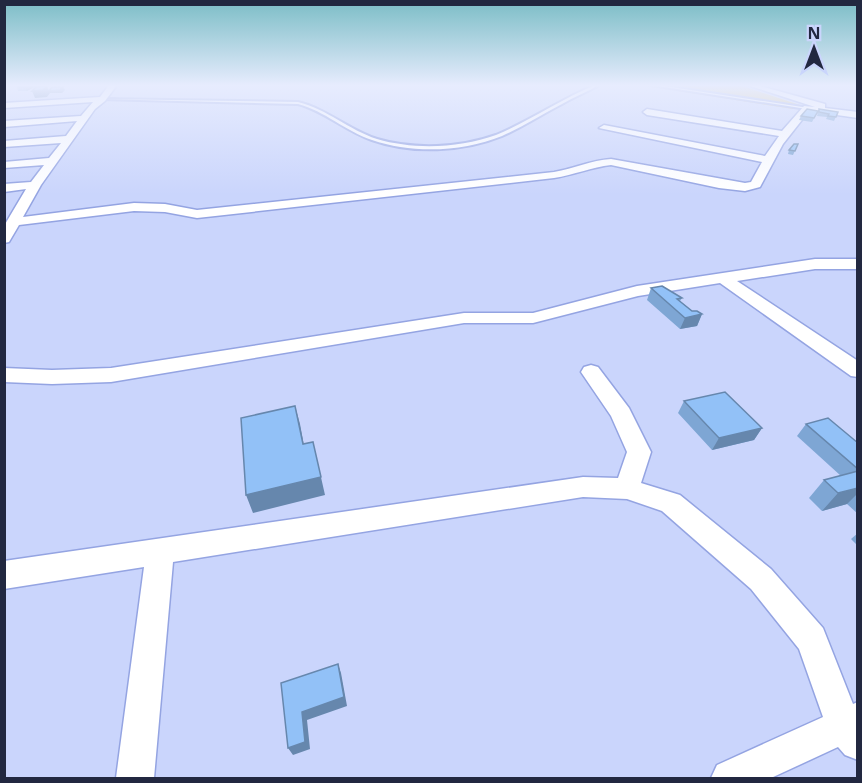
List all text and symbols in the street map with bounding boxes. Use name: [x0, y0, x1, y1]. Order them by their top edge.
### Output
north arrow: [784, 18, 844, 78]
text: N: [807, 22, 821, 44]

